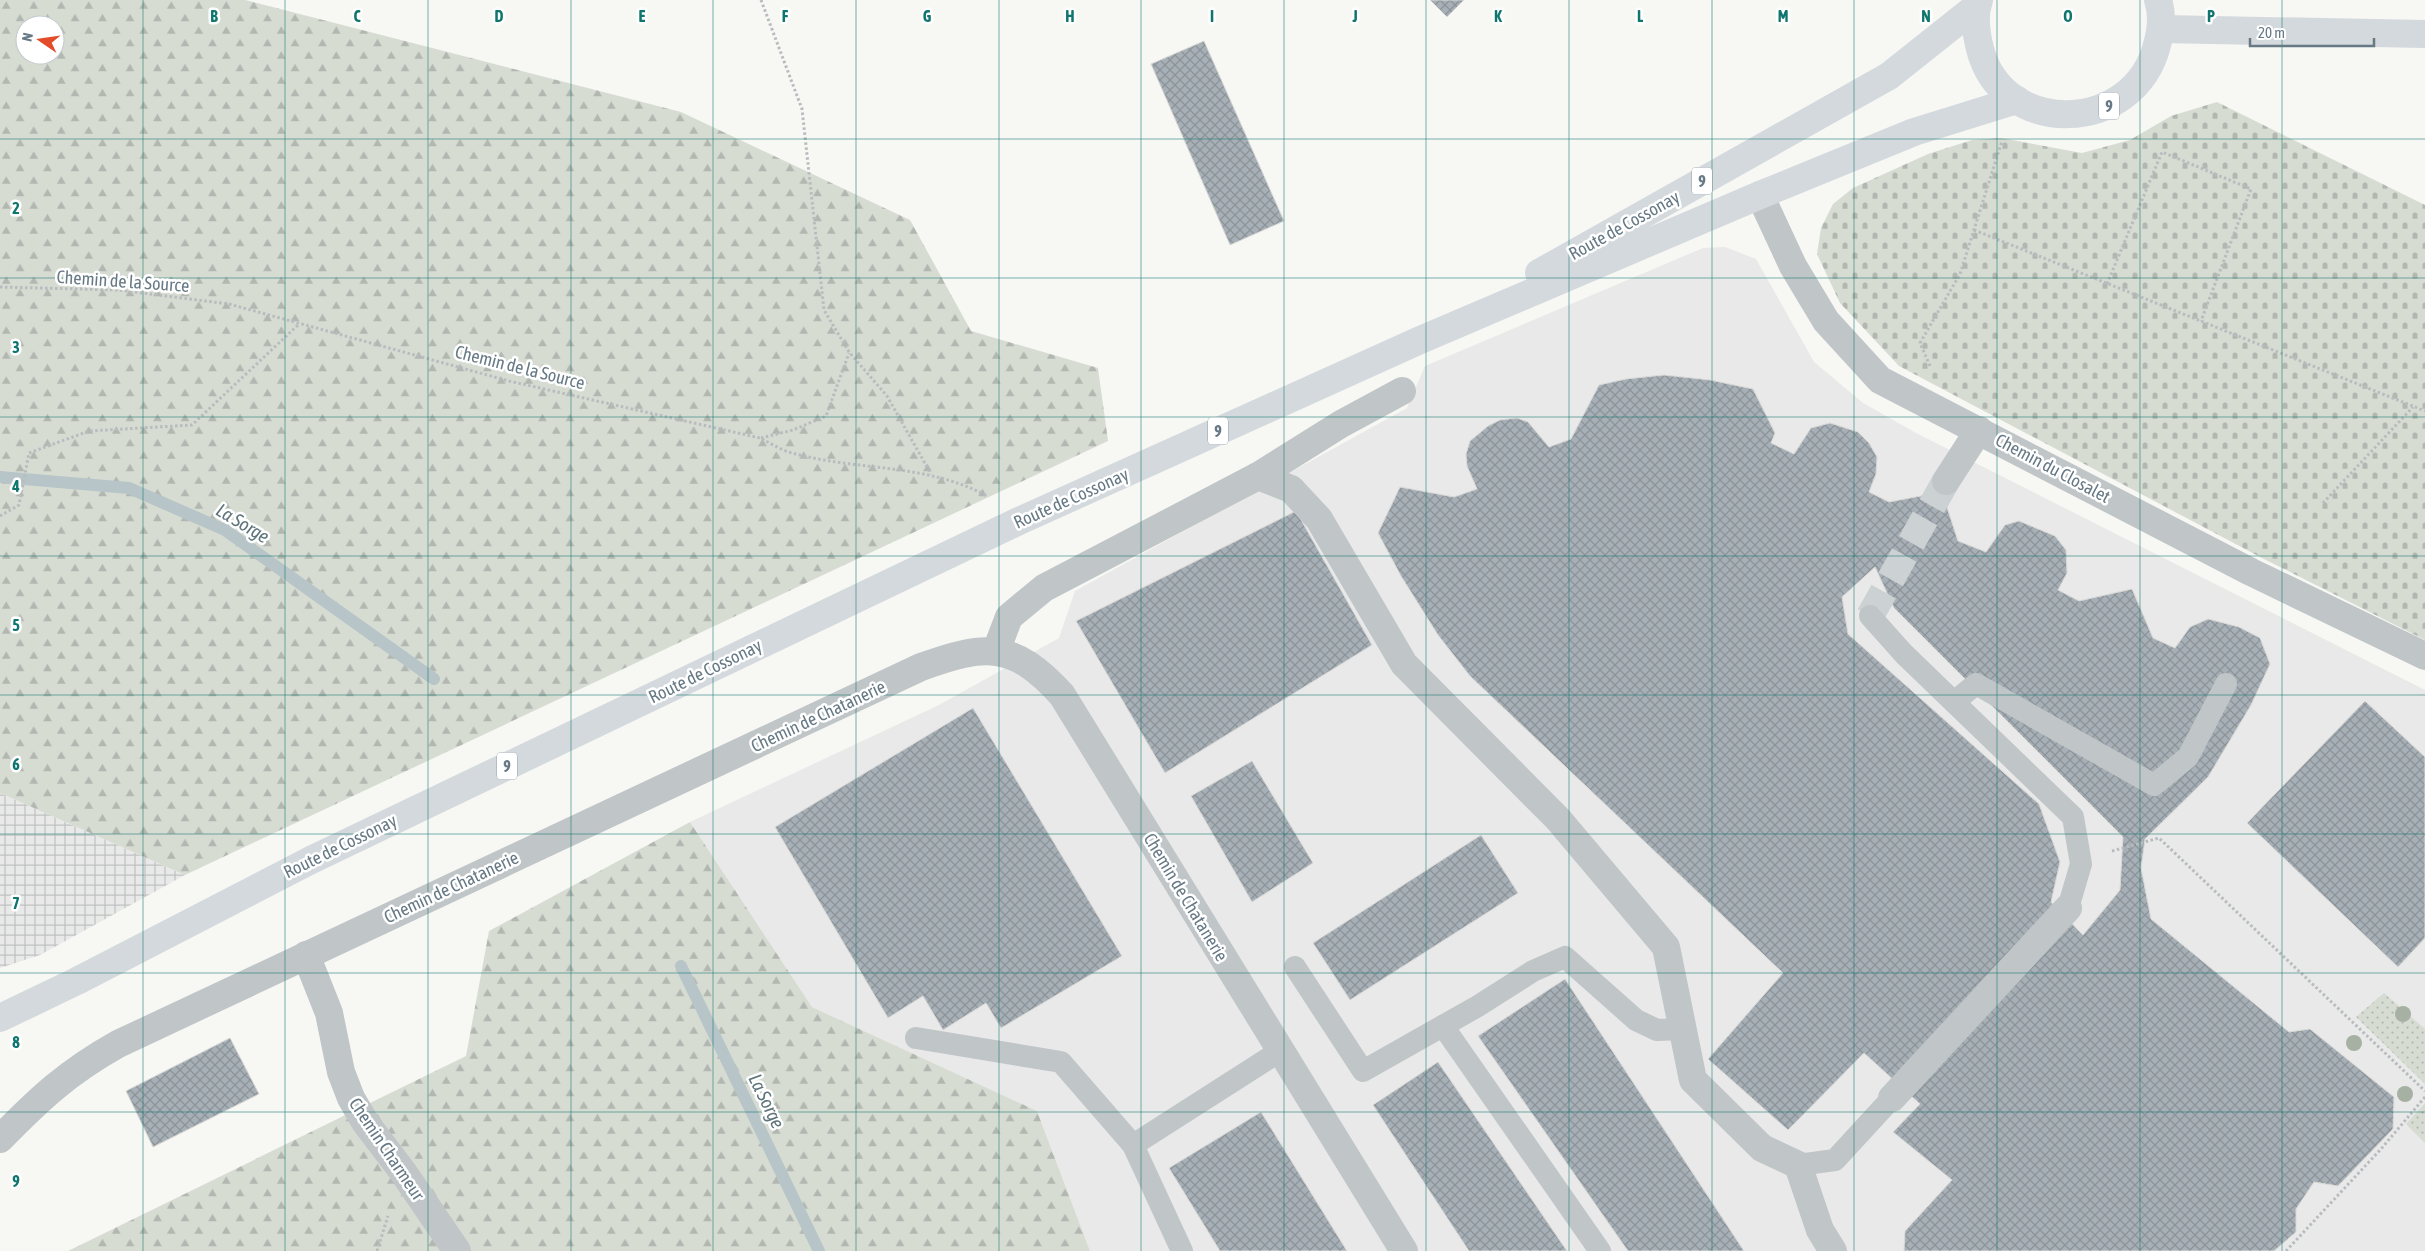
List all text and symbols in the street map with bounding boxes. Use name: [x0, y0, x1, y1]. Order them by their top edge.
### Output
text: B: [210, 7, 218, 25]
text: C: [353, 7, 361, 25]
text: D: [495, 7, 504, 25]
text: E: [639, 7, 646, 25]
text: F: [782, 7, 789, 25]
text: G: [923, 7, 932, 25]
text: H: [1065, 7, 1075, 25]
text: I: [1210, 7, 1214, 25]
text: J: [1351, 7, 1358, 25]
text: K: [1494, 7, 1502, 25]
text: L: [1637, 7, 1644, 25]
text: M: [1778, 7, 1788, 25]
text: N: [1921, 7, 1931, 25]
text: O: [2063, 7, 2073, 25]
text: P: [2207, 7, 2215, 25]
north arrow: [15, 15, 65, 65]
scale bar: [2250, 15, 2374, 47]
text: 20 m: [2258, 24, 2285, 41]
text: N: [19, 31, 36, 43]
road number: 9: [2099, 92, 2119, 120]
road number: 9: [1692, 168, 1712, 195]
street label: Route de Cossonay: [1565, 186, 1683, 264]
text: 2: [12, 199, 20, 217]
street label: Chemin de la Source: [56, 266, 190, 296]
text: 3: [12, 338, 20, 356]
street label: Chemin de la Source: [453, 341, 587, 393]
road number: 9: [1208, 418, 1228, 444]
street label: Chemin du Closalet: [1992, 429, 2114, 507]
street label: Route de Cossonay: [1010, 463, 1132, 533]
text: 4: [11, 477, 20, 495]
water label: La Sorge: [213, 499, 273, 547]
text: 5: [12, 616, 20, 634]
street label: Route de Cossonay: [645, 635, 765, 707]
street label: Chemin de Chatanerie: [748, 676, 888, 756]
road number: 9: [497, 752, 517, 779]
text: 6: [12, 755, 20, 773]
street label: Route de Cossonay: [280, 810, 400, 882]
street label: Chemin de Chatanerie: [1139, 829, 1233, 965]
street label: Chemin de Chatanerie: [381, 847, 521, 927]
text: 7: [12, 894, 20, 912]
text: 8: [12, 1033, 20, 1051]
water label: La Sorge: [744, 1070, 790, 1132]
street label: Chemin Charmeur: [345, 1094, 429, 1205]
text: 9: [12, 1172, 20, 1190]

